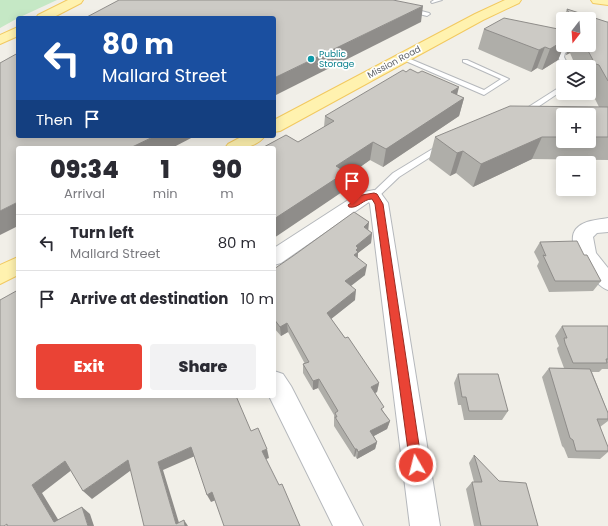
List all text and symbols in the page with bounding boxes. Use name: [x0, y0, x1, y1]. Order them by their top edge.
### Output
north arrow: [556, 12, 596, 52]
map controls: [556, 12, 596, 196]
text: 80 m: [102, 25, 174, 64]
icon: left: [36, 32, 88, 84]
street label: Mission Road: [365, 43, 423, 81]
place label: Public Storage: [319, 48, 355, 70]
marker: Public Storage: [306, 54, 316, 64]
button: layers: [556, 60, 596, 100]
text: Mallard Street: [102, 63, 227, 88]
icon: arrive: [81, 108, 103, 130]
button: +: [556, 108, 596, 148]
text: Then: [36, 109, 73, 130]
text: 09:34: [50, 153, 119, 186]
text: 1: [161, 153, 170, 186]
text: 90: [212, 153, 242, 186]
button: −: [556, 156, 596, 196]
pin: [335, 164, 369, 205]
icon: arrive: [341, 170, 363, 192]
text: Arrival: [64, 184, 105, 203]
text: min: [153, 184, 178, 203]
text: m: [220, 184, 234, 203]
text: Turn left: [70, 222, 134, 243]
icon: left: [36, 232, 58, 254]
text: 80 m: [218, 232, 256, 253]
text: Mallard Street: [70, 244, 160, 263]
icon: arrive: [36, 288, 58, 310]
text: Arrive at destination: [70, 288, 228, 309]
text: 10 m: [240, 288, 274, 309]
button: Exit: [36, 344, 142, 390]
button: Share: [150, 344, 256, 390]
position arrow: [395, 444, 437, 486]

